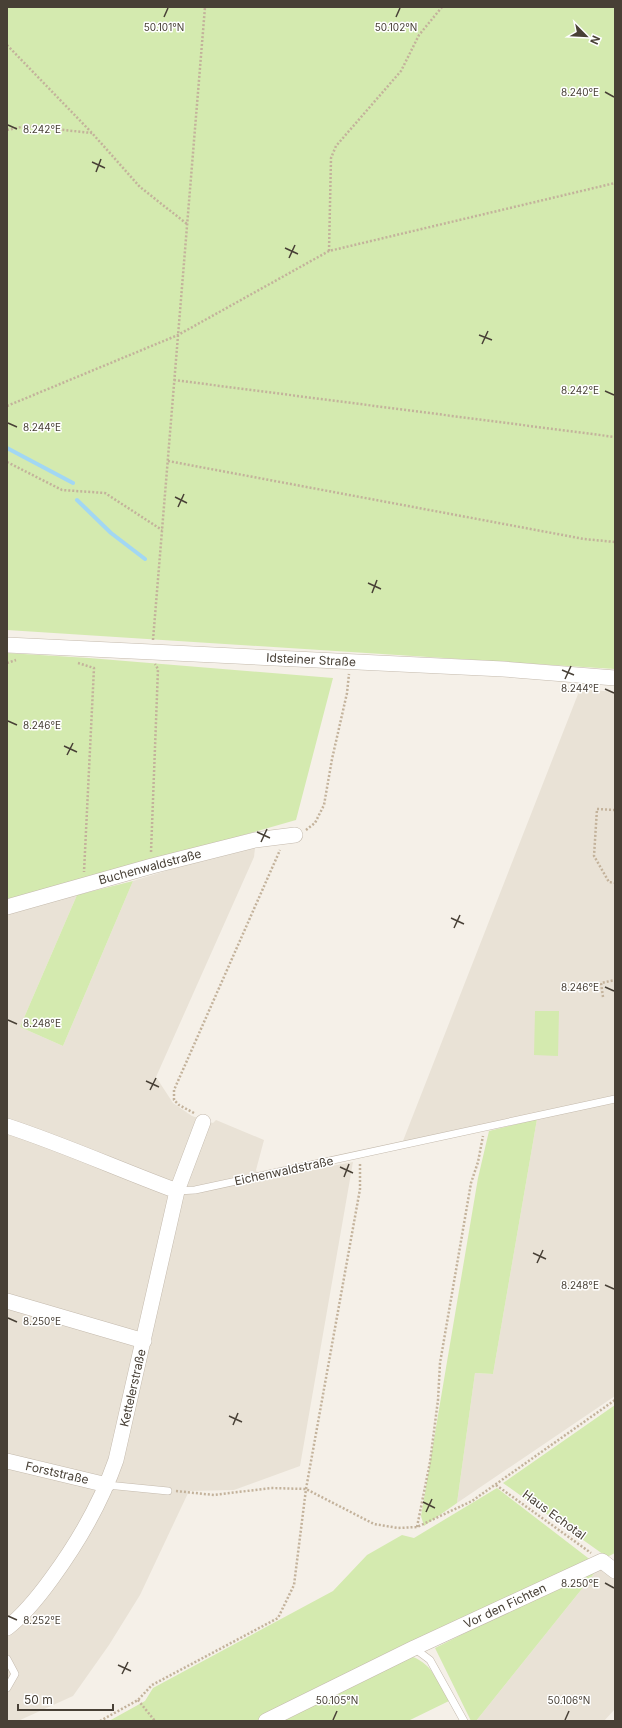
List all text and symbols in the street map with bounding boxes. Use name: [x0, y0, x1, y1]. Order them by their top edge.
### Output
north arrow: [566, 16, 606, 56]
text: 50.101°N: [144, 21, 184, 33]
text: 50.102°N: [375, 21, 417, 33]
text: N: [587, 33, 603, 47]
text: 8.240°E: [561, 86, 599, 98]
text: 8.242°E: [23, 123, 61, 135]
text: 8.242°E: [561, 384, 599, 396]
text: 8.244°E: [23, 421, 61, 433]
street label: Idsteiner Straße: [266, 650, 356, 669]
text: 8.244°E: [561, 682, 599, 694]
text: 8.246°E: [23, 719, 61, 731]
street label: Buchenwaldstraße: [97, 846, 203, 887]
text: 8.246°E: [561, 981, 599, 993]
text: 8.248°E: [23, 1017, 61, 1029]
street label: Eichenwaldstraße: [233, 1153, 335, 1188]
text: 8.248°E: [561, 1279, 599, 1291]
text: 8.250°E: [23, 1315, 61, 1327]
street label: Kettelerstraße: [116, 1348, 149, 1428]
street label: Forststraße: [24, 1458, 90, 1487]
street label: Haus Echotal: [520, 1487, 589, 1543]
text: 8.250°E: [561, 1577, 599, 1589]
street label: Vor den Fichten: [461, 1580, 548, 1631]
text: 8.252°E: [23, 1614, 61, 1626]
scale bar: [18, 1686, 113, 1712]
text: 50 m: [24, 1692, 53, 1707]
text: 50.105°N: [316, 1694, 358, 1706]
text: 50.106°N: [548, 1694, 590, 1706]

